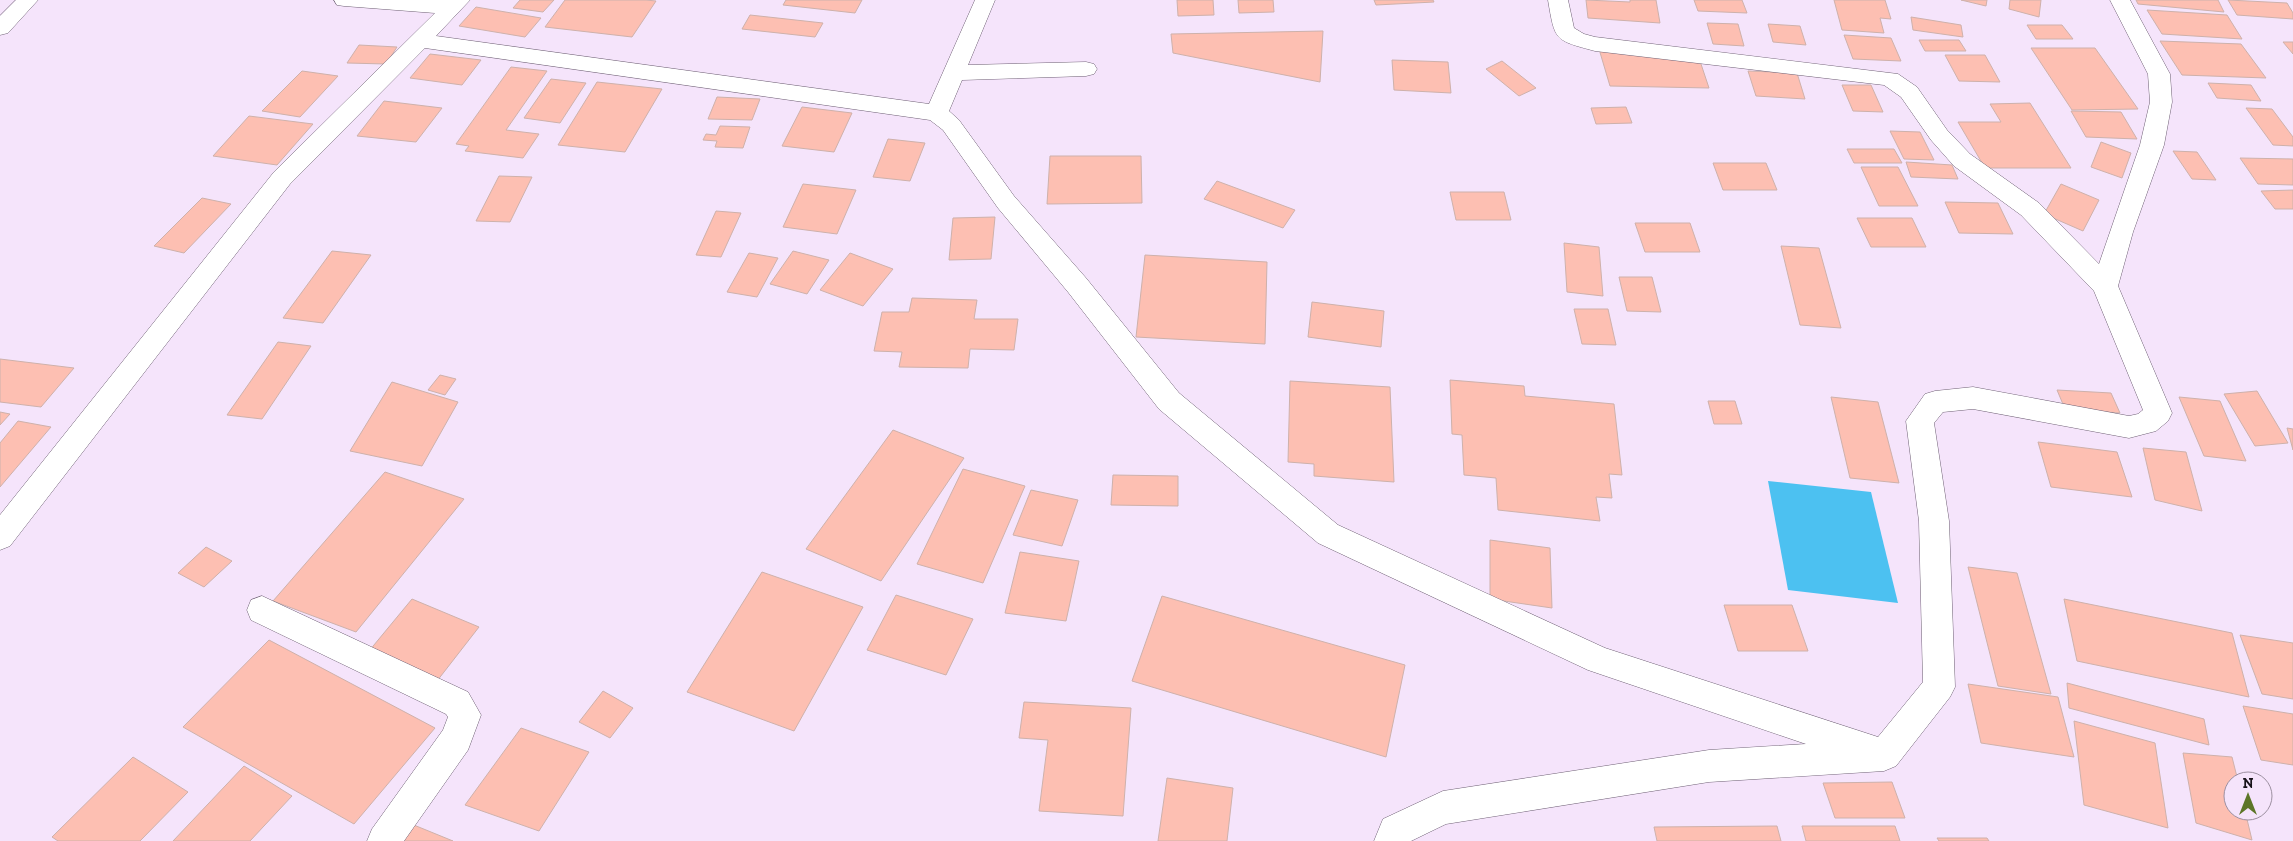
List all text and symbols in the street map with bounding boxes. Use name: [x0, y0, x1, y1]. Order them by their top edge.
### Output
north arrow: [2223, 771, 2273, 821]
text: N: [2243, 775, 2254, 792]

